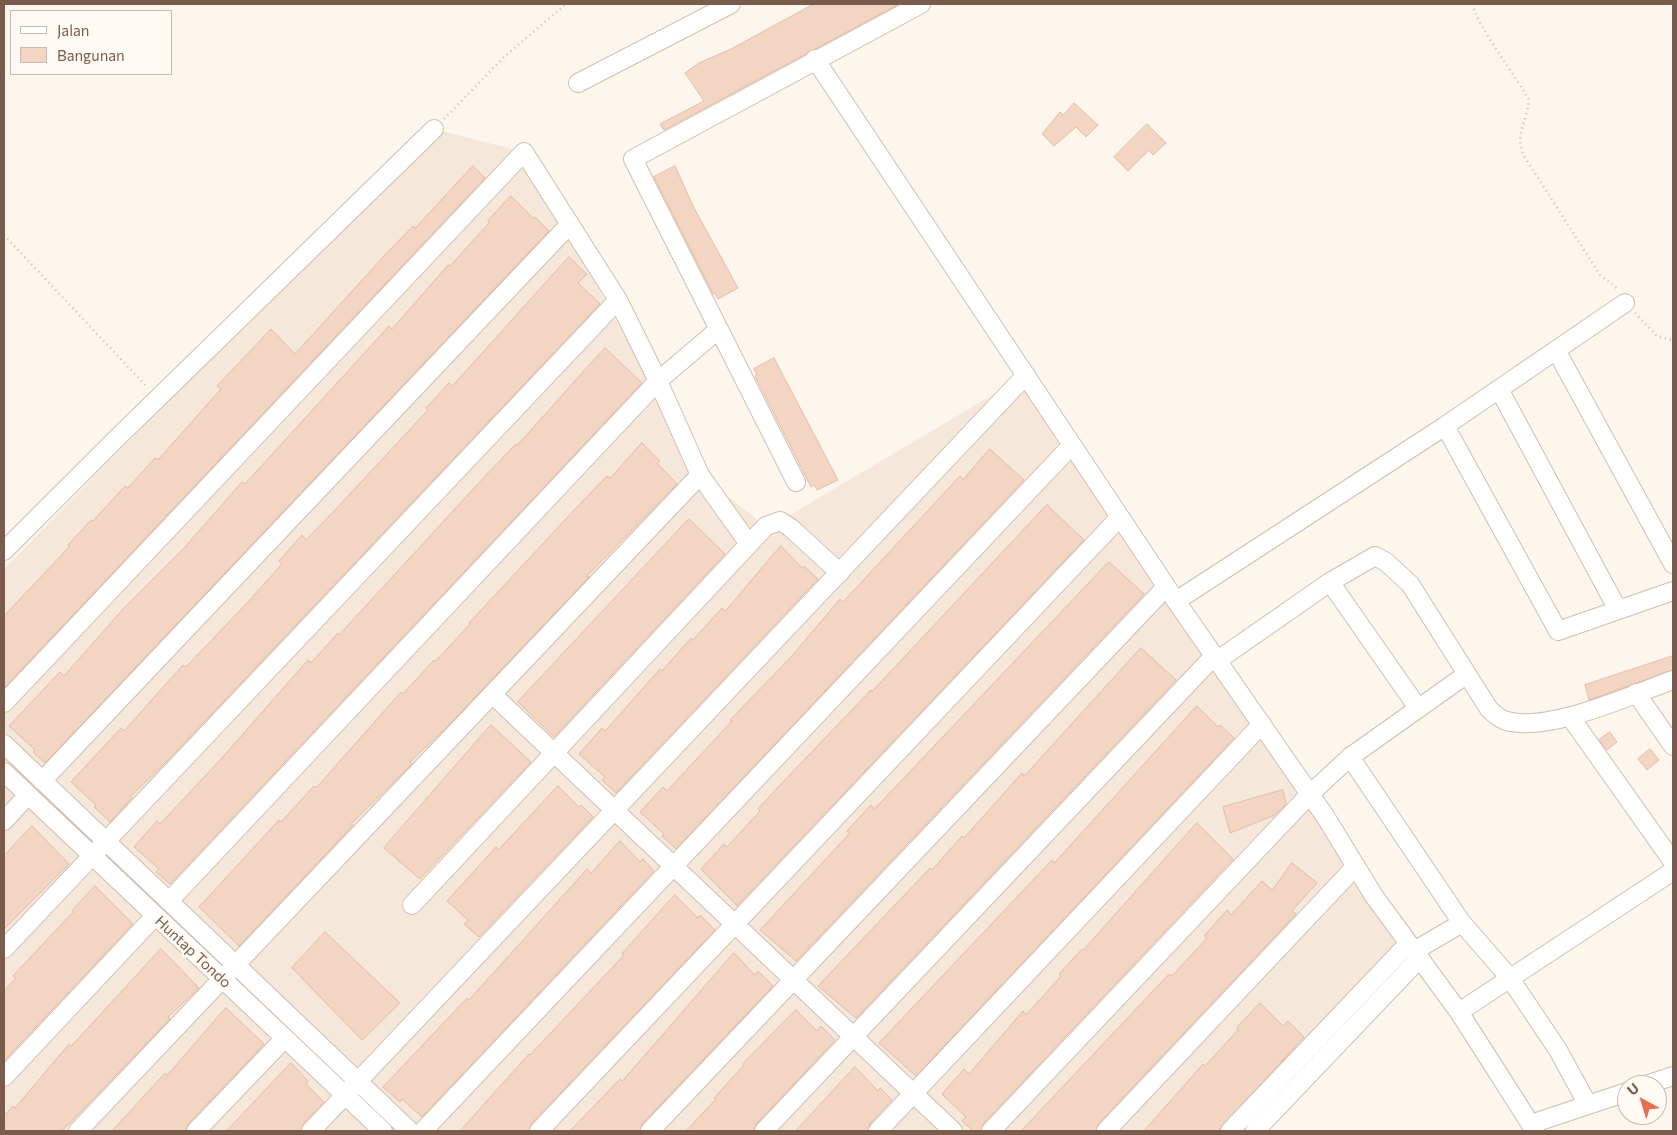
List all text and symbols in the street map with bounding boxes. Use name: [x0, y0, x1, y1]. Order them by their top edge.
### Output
legend: [10, 10, 172, 75]
text: Jalan: [57, 21, 89, 39]
text: Bangunan: [57, 46, 125, 64]
street label: Huntap Tondo: [151, 912, 235, 992]
north arrow: [1617, 1075, 1667, 1125]
text: U: [1624, 1079, 1642, 1099]

